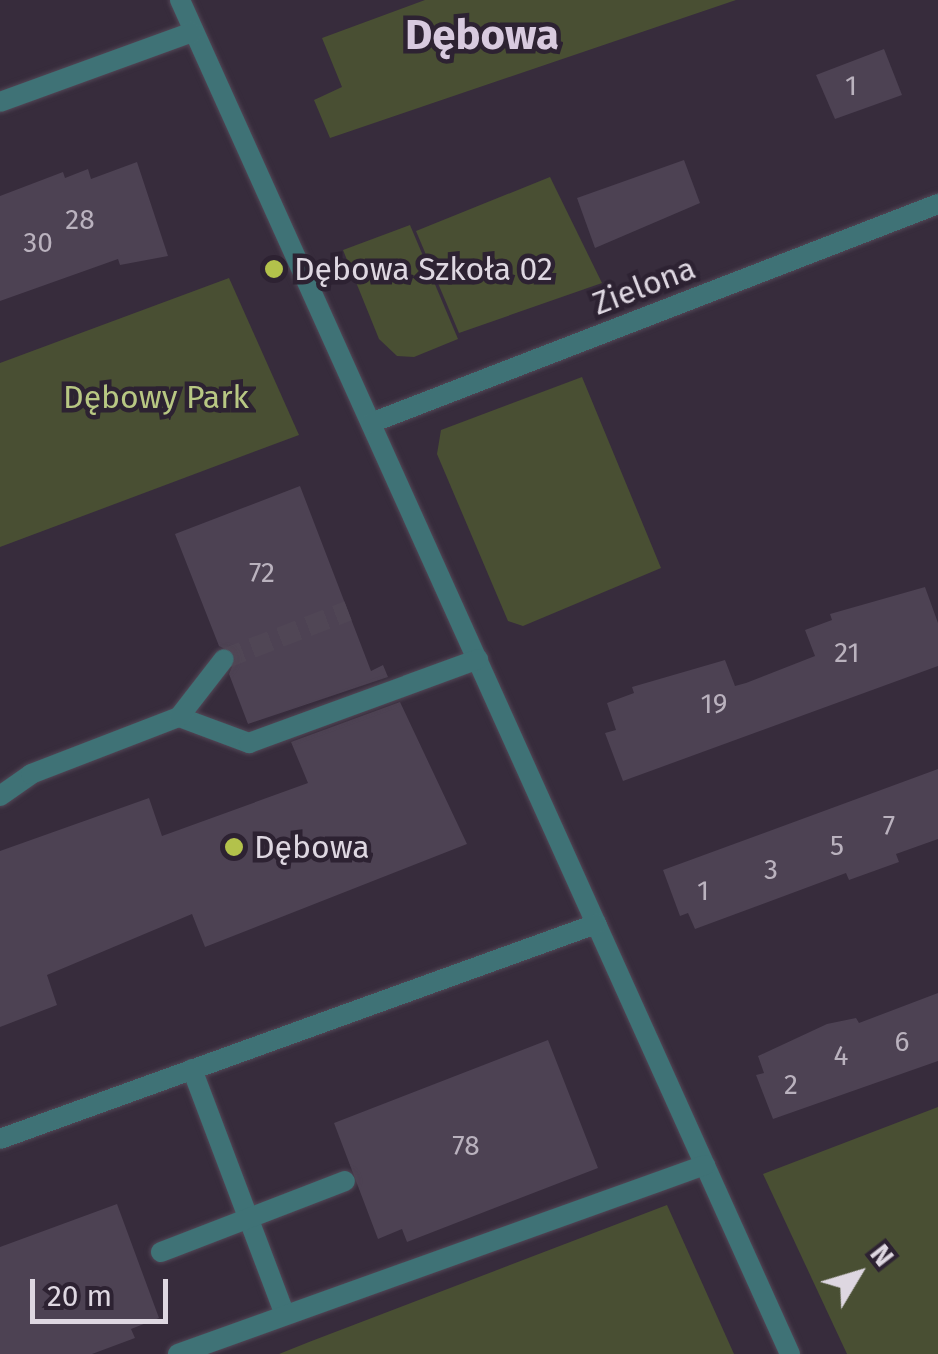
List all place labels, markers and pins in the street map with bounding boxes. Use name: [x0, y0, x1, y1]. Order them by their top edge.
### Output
place label: Dębowa Szkoła 02: [294, 250, 553, 288]
marker: Dębowa Szkoła 02: [263, 258, 285, 280]
place label: Dębowa: [254, 828, 370, 866]
marker: Dębowa: [223, 836, 245, 858]

